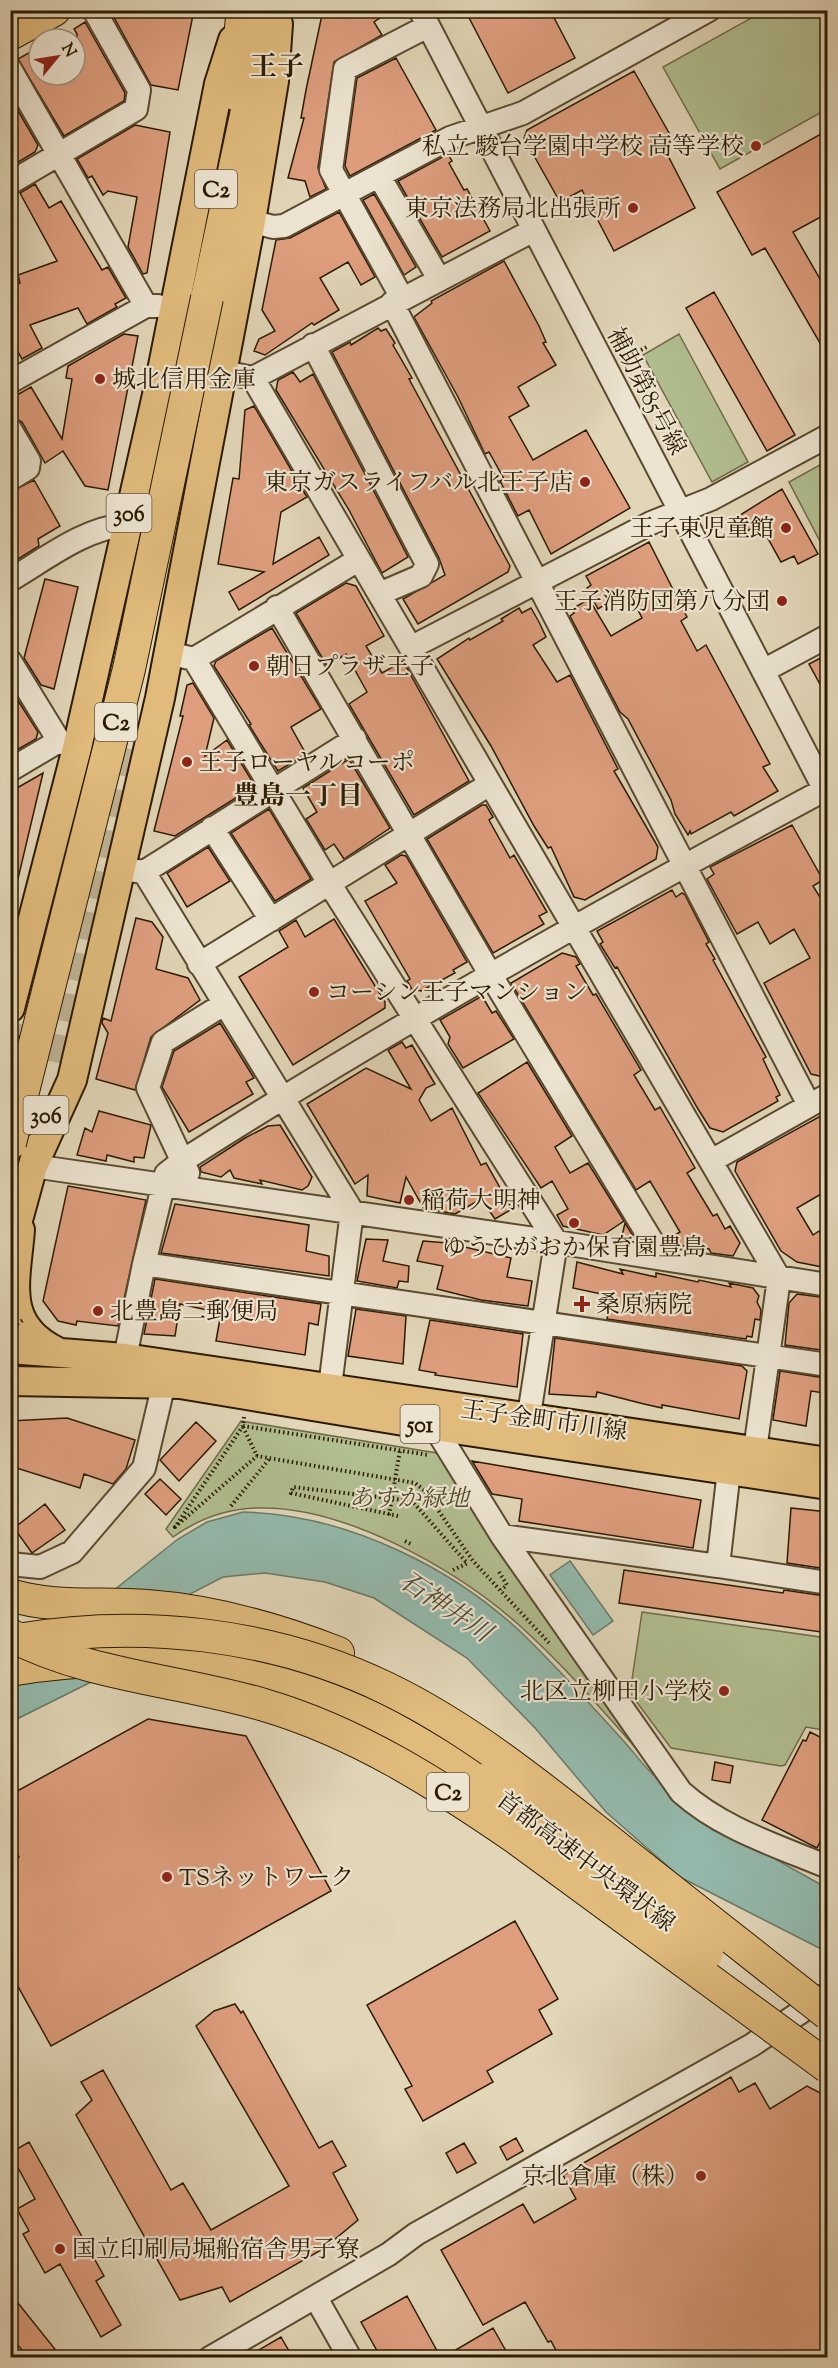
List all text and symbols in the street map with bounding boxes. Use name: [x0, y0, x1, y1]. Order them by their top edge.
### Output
north arrow: [27, 27, 87, 87]
text: N: [55, 39, 81, 62]
district label: 王子: [250, 49, 304, 88]
place label: 私立 駿台学園中学校 高等学校: [422, 131, 744, 165]
marker: 私立 駿台学園中学校 高等学校: [749, 139, 763, 153]
road number: C2: [195, 170, 237, 208]
place label: 東京法務局北出張所: [405, 193, 621, 227]
marker: 東京法務局北出張所: [626, 201, 640, 215]
street label: 補助第85号線: [597, 322, 693, 462]
place label: 城北信用金庫: [112, 364, 256, 398]
marker: 城北信用金庫: [93, 372, 107, 386]
place label: 東京ガスライフバル北王子店: [264, 467, 573, 501]
marker: 東京ガスライフバル北王子店: [578, 475, 592, 489]
road number: 306: [106, 494, 152, 532]
place label: 王子東児童館: [630, 513, 774, 547]
marker: 王子東児童館: [779, 521, 793, 535]
place label: 王子消防団第八分団: [554, 586, 770, 620]
marker: 王子消防団第八分団: [775, 594, 789, 608]
place label: 朝日プラザ王子: [266, 651, 434, 685]
marker: 朝日プラザ王子: [247, 659, 261, 673]
road number: C2: [95, 703, 137, 741]
place label: 王子ローヤルコーポ: [199, 747, 415, 781]
marker: 王子ローヤルコーポ: [180, 755, 194, 769]
district label: 豊島一丁目: [233, 779, 363, 816]
place label: コーシン王子マンション: [326, 977, 588, 1011]
marker: コーシン王子マンション: [307, 985, 321, 999]
road number: 306: [24, 1096, 68, 1134]
place label: 稲荷大明神: [421, 1185, 541, 1219]
marker: 稲荷大明神: [402, 1193, 416, 1207]
marker: ゆうひがおか保育園豊島: [567, 1216, 581, 1230]
place label: ゆうひがおか保育園豊島: [442, 1232, 706, 1266]
place label: 桑原病院: [596, 1289, 692, 1323]
marker: 桑原病院: [573, 1295, 591, 1313]
place label: 北豊島二郵便局: [110, 1296, 278, 1330]
marker: 北豊島二郵便局: [91, 1304, 105, 1318]
street label: 王子金町市川線: [458, 1393, 629, 1451]
road number: 501: [400, 1405, 440, 1443]
park label: あすか緑地: [349, 1483, 472, 1517]
water label: 石神井川: [391, 1564, 501, 1654]
place label: 北区立柳田小学校: [520, 1676, 712, 1710]
marker: 北区立柳田小学校: [717, 1684, 731, 1698]
road number: C2: [427, 1773, 469, 1811]
street label: 首都高速中央環状線: [488, 1784, 681, 1941]
place label: TSネットワーク: [179, 1862, 354, 1896]
marker: TSネットワーク: [160, 1870, 174, 1884]
place label: 京北倉庫（株）: [521, 2161, 689, 2195]
marker: 京北倉庫（株）: [694, 2169, 708, 2183]
place label: 国立印刷局堀船宿舎男子寮: [72, 2234, 360, 2268]
marker: 国立印刷局堀船宿舎男子寮: [53, 2242, 67, 2256]

